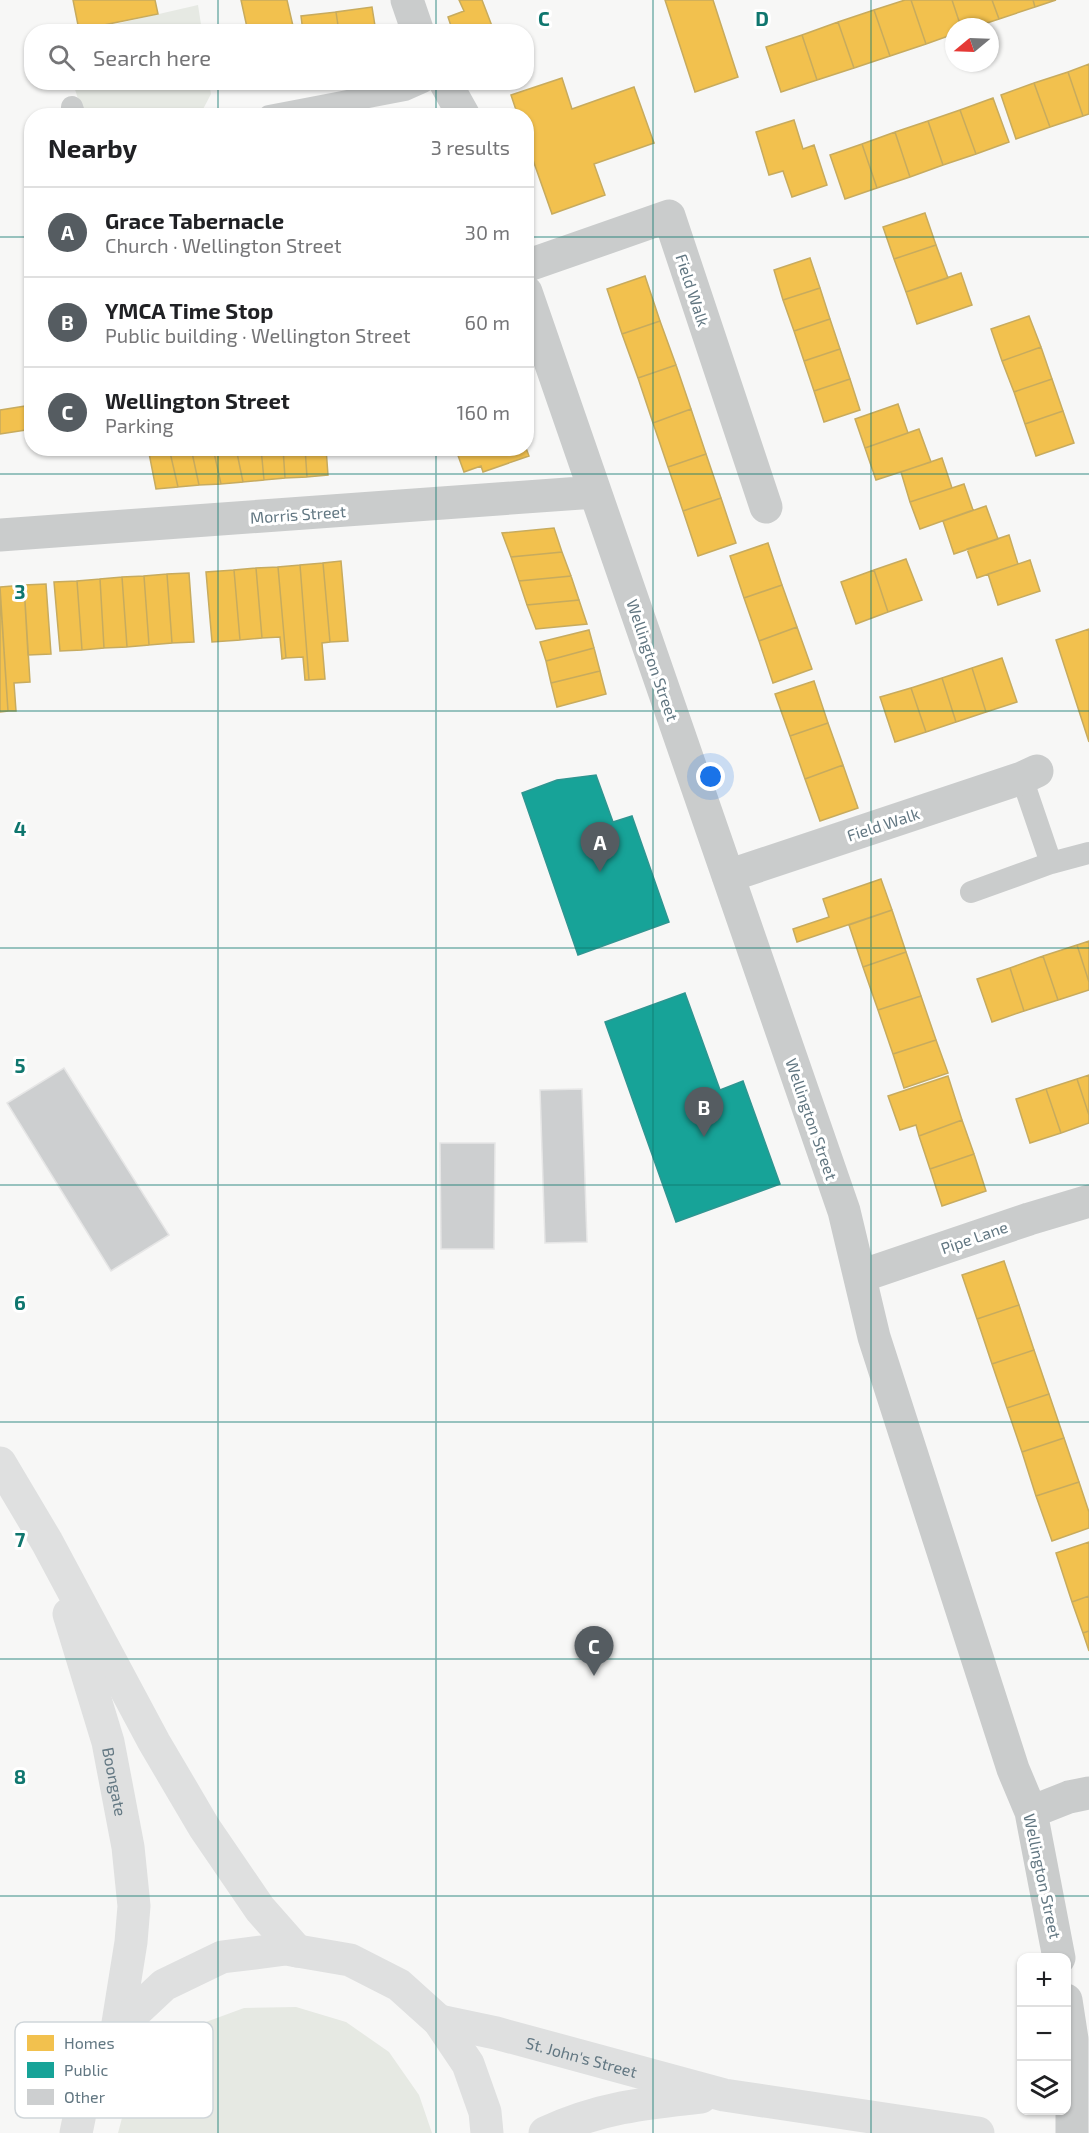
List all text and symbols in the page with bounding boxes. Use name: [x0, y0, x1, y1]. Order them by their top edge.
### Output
text: C: [538, 6, 550, 30]
text: D: [755, 6, 769, 30]
north arrow: [945, 18, 999, 72]
search box: [24, 24, 534, 90]
icon: search: [45, 41, 78, 74]
text: Search here: [93, 44, 211, 70]
text: Nearby: [48, 132, 137, 163]
text: 3 results: [431, 135, 510, 159]
text: Grace Tabernacle: [105, 207, 284, 233]
text: A: [61, 220, 74, 244]
text: 30 m: [465, 220, 510, 244]
text: Church · Wellington Street: [105, 233, 342, 257]
street label: Field Walk: [672, 251, 714, 329]
text: YMCA Time Stop: [105, 297, 273, 323]
text: B: [61, 310, 74, 334]
text: 60 m: [465, 310, 510, 334]
text: Public building · Wellington Street: [105, 323, 411, 347]
text: Wellington Street: [105, 387, 290, 413]
text: C: [62, 400, 73, 424]
text: 160 m: [457, 400, 510, 424]
text: Parking: [105, 413, 174, 437]
street label: Morris Street: [249, 501, 347, 527]
text: 3: [14, 579, 26, 603]
street label: Wellington Street: [623, 597, 683, 723]
your location: [696, 762, 725, 791]
street label: Field Walk: [844, 803, 922, 845]
text: 4: [14, 816, 27, 840]
pin: A: [580, 822, 620, 872]
text: 5: [14, 1053, 26, 1077]
street label: Wellington Street: [782, 1056, 842, 1182]
pin: B: [684, 1088, 724, 1137]
street label: Pipe Lane: [938, 1217, 1010, 1257]
text: 6: [14, 1290, 26, 1314]
text: 7: [15, 1527, 26, 1551]
pin: C: [574, 1626, 614, 1676]
street label: Boongate: [100, 1745, 131, 1818]
text: 8: [14, 1764, 26, 1788]
street label: Wellington Street: [1020, 1812, 1066, 1940]
map controls: [1017, 1953, 1071, 2115]
button: +: [1017, 1953, 1071, 2007]
button: −: [1017, 2007, 1071, 2061]
legend: [15, 2022, 213, 2118]
street label: St. John's Street: [524, 2032, 639, 2080]
text: Homes: [64, 2033, 115, 2052]
text: Public: [64, 2060, 108, 2079]
button: layers: [1017, 2061, 1071, 2115]
text: Other: [64, 2087, 106, 2106]

